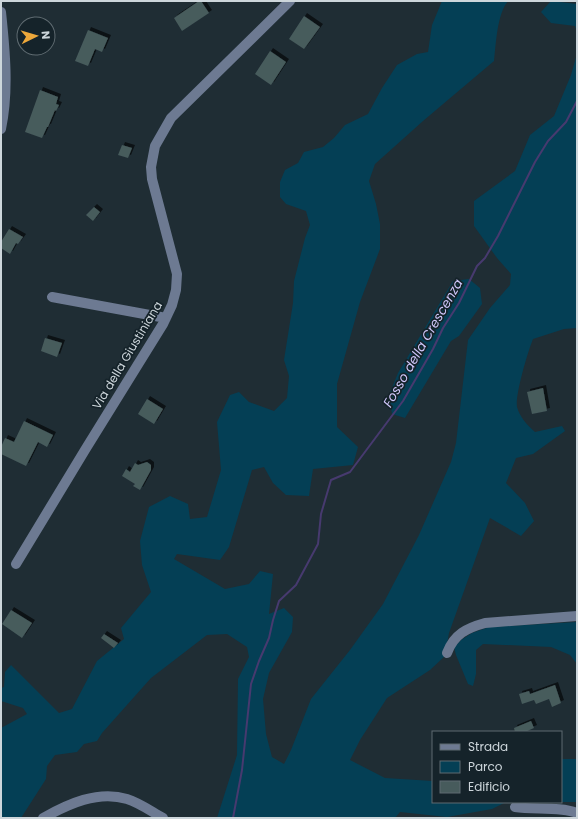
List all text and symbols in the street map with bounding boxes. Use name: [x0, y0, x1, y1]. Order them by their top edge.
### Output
north arrow: [16, 16, 56, 56]
text: N: [38, 30, 54, 40]
water label: Fosso della Crescenza: [378, 275, 468, 411]
street label: Via della Giustiniana: [88, 298, 166, 412]
legend: [432, 731, 562, 803]
text: Strada: [468, 738, 508, 755]
text: Parco: [468, 758, 503, 775]
text: Edificio: [468, 778, 510, 795]

